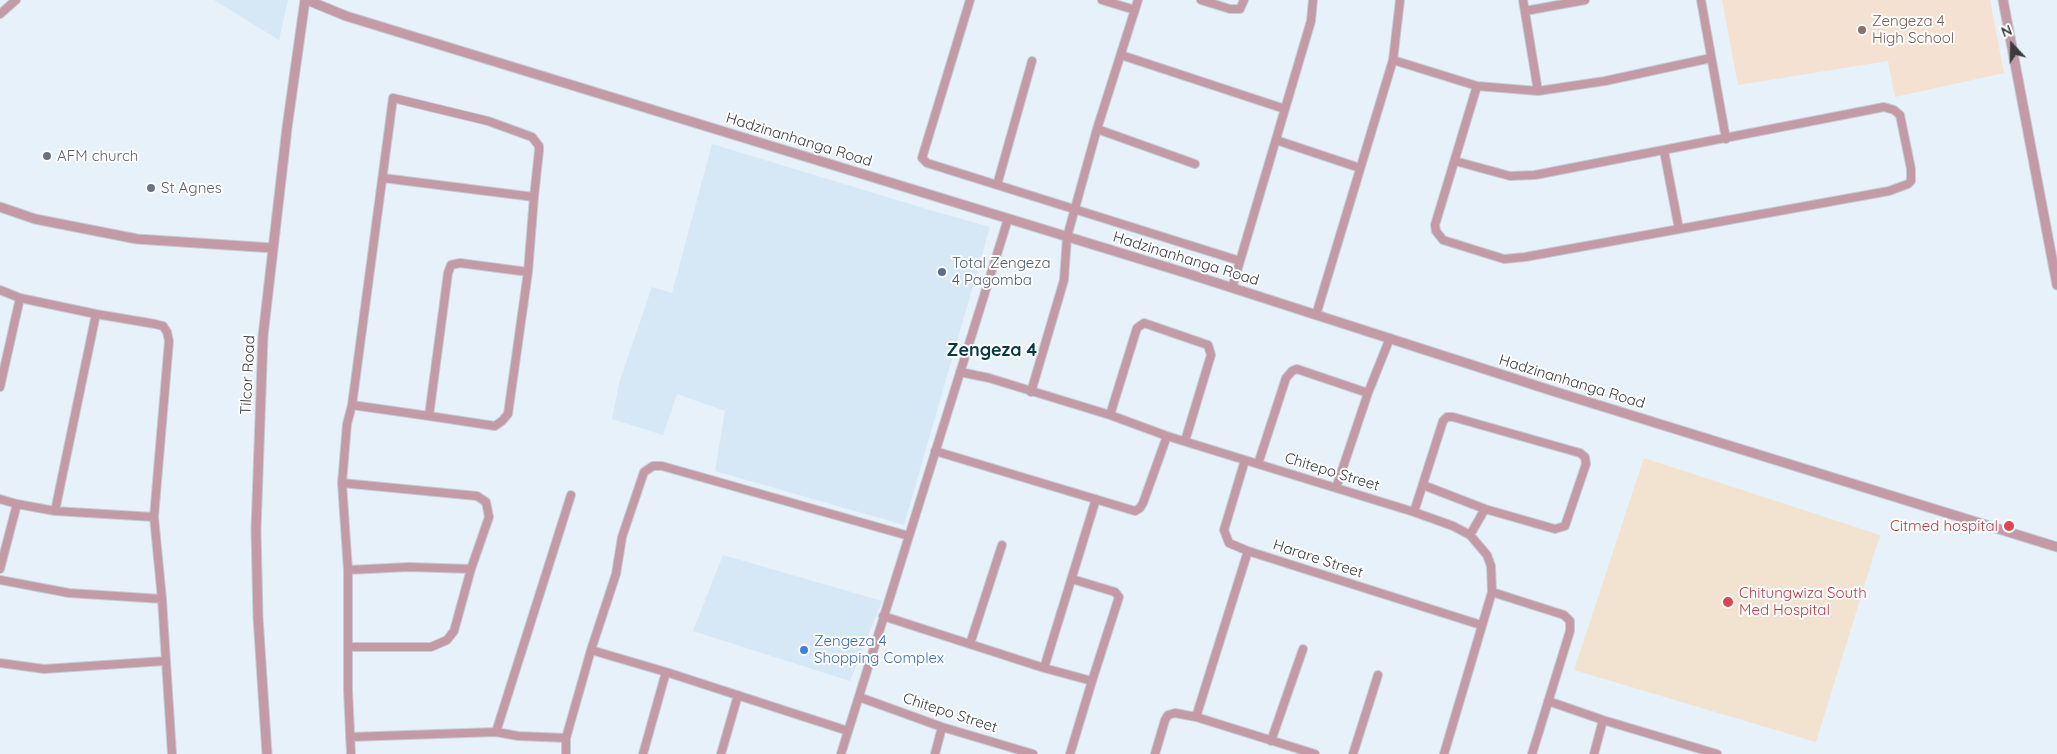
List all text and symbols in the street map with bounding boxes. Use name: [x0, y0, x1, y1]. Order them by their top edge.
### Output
place label: Zengeza 4 High School: [1872, 12, 1954, 47]
north arrow: [1987, 20, 2037, 70]
text: N: [1999, 21, 2015, 41]
marker: Zengeza 4 High School: [1856, 24, 1868, 36]
street label: Hadzinanhanga Road: [724, 109, 874, 171]
place label: AFM church: [57, 147, 138, 165]
marker: AFM church: [41, 150, 53, 162]
place label: St Agnes: [161, 179, 222, 197]
marker: St Agnes: [145, 182, 157, 194]
street label: Hadzinanhanga Road: [1111, 228, 1261, 290]
place label: Total Zengeza 4 Pagomba: [952, 254, 1051, 289]
marker: Total Zengeza 4 Pagomba: [936, 266, 948, 278]
street label: Tilcor Road: [237, 335, 259, 415]
district label: Zengeza 4: [947, 340, 1037, 362]
street label: Hadzinanhanga Road: [1497, 351, 1647, 413]
street label: Chitepo Street: [1282, 449, 1382, 495]
place label: Citmed hospital: [1890, 517, 1998, 535]
marker: Citmed hospital: [2002, 519, 2016, 533]
street label: Harare Street: [1271, 536, 1365, 582]
place label: Chitungwiza South Med Hospital: [1739, 584, 1867, 619]
marker: Chitungwiza South Med Hospital: [1721, 595, 1735, 609]
place label: Zengeza 4 Shopping Complex: [814, 632, 944, 667]
marker: Zengeza 4 Shopping Complex: [798, 644, 810, 656]
street label: Chitepo Street: [900, 689, 1000, 737]

